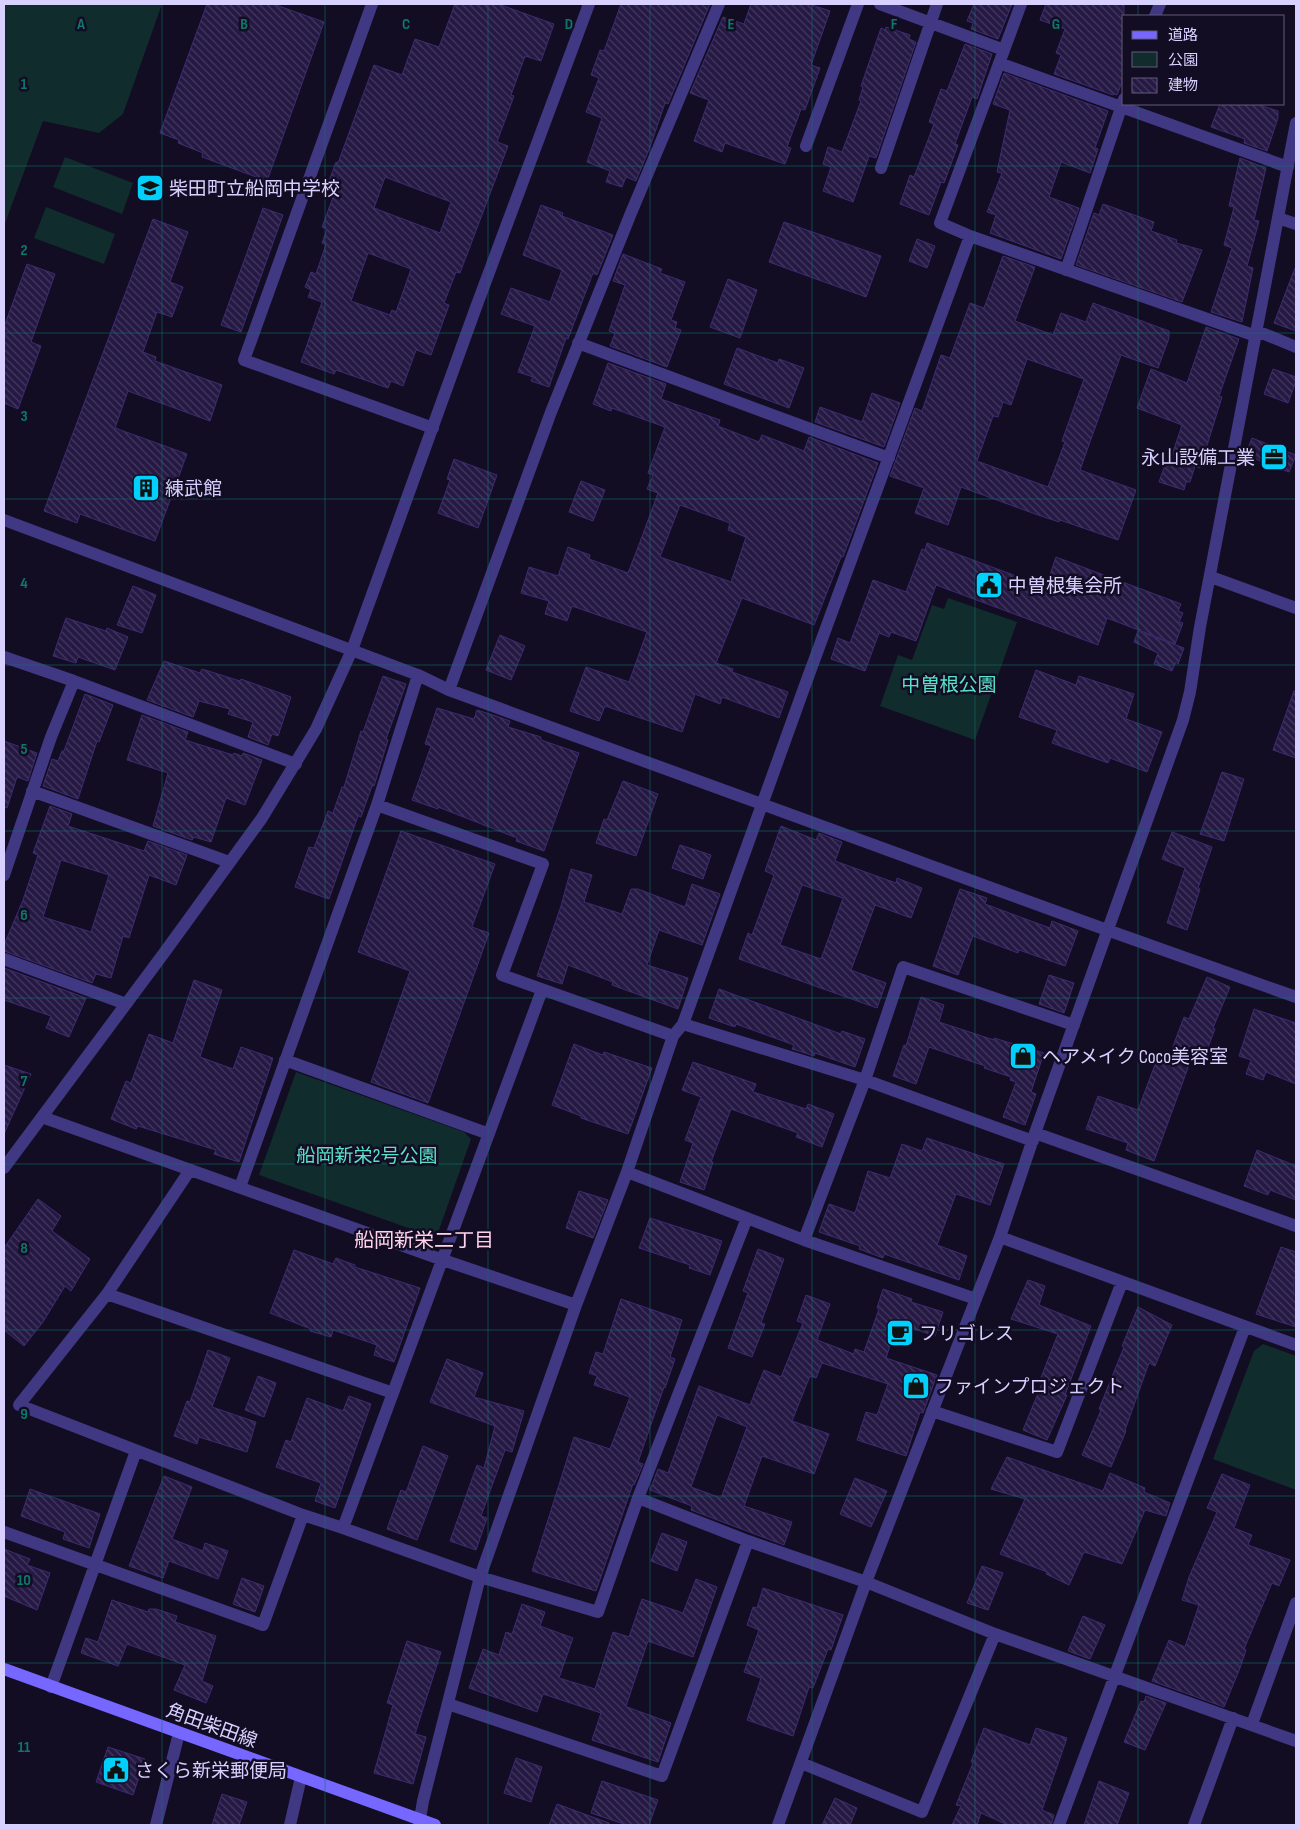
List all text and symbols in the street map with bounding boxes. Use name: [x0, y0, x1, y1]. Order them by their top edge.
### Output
text: A: [76, 15, 85, 34]
text: B: [240, 15, 248, 34]
text: C: [402, 15, 410, 34]
text: D: [565, 15, 573, 34]
text: E: [728, 15, 735, 34]
text: F: [891, 15, 898, 34]
text: G: [1052, 15, 1060, 34]
legend: [1122, 15, 1285, 105]
text: 道路: [1168, 26, 1198, 45]
text: 公園: [1168, 51, 1198, 70]
text: 1: [21, 75, 28, 94]
text: 建物: [1168, 76, 1198, 95]
school or university icon: 柴田町立船岡中学校: [135, 173, 165, 203]
place label: 柴田町立船岡中学校: [169, 178, 340, 201]
text: 2: [20, 241, 28, 260]
text: 3: [20, 407, 28, 426]
office icon: 永山設備工業: [1259, 442, 1289, 472]
place label: 永山設備工業: [1141, 447, 1255, 470]
building icon: 練武館: [131, 473, 161, 503]
place label: 練武館: [165, 478, 222, 501]
public building icon: 中曽根集会所: [974, 570, 1004, 600]
text: 4: [20, 574, 28, 593]
place label: 中曽根集会所: [1008, 575, 1122, 598]
park label: 中曽根公園: [901, 674, 997, 697]
text: 5: [20, 740, 28, 759]
text: 6: [20, 906, 28, 925]
shop icon: ヘアメイク Coco美容室: [1008, 1041, 1038, 1071]
place label: ヘアメイク Coco美容室: [1042, 1046, 1228, 1069]
text: 7: [21, 1072, 28, 1091]
park label: 船岡新栄2号公園: [297, 1145, 437, 1168]
district label: 船岡新栄二丁目: [354, 1229, 494, 1253]
text: 8: [20, 1239, 28, 1258]
cafe icon: フリゴレス: [885, 1318, 915, 1348]
place label: フリゴレス: [919, 1323, 1014, 1346]
shop icon: ファインプロジェクト: [901, 1371, 931, 1401]
place label: ファインプロジェクト: [935, 1376, 1124, 1399]
text: 9: [20, 1405, 28, 1424]
text: 10: [17, 1571, 31, 1590]
street label: 角田柴田線: [163, 1699, 260, 1753]
text: 11: [18, 1738, 31, 1757]
public building icon: さくら新栄郵便局: [101, 1755, 131, 1785]
place label: さくら新栄郵便局: [135, 1760, 287, 1783]

